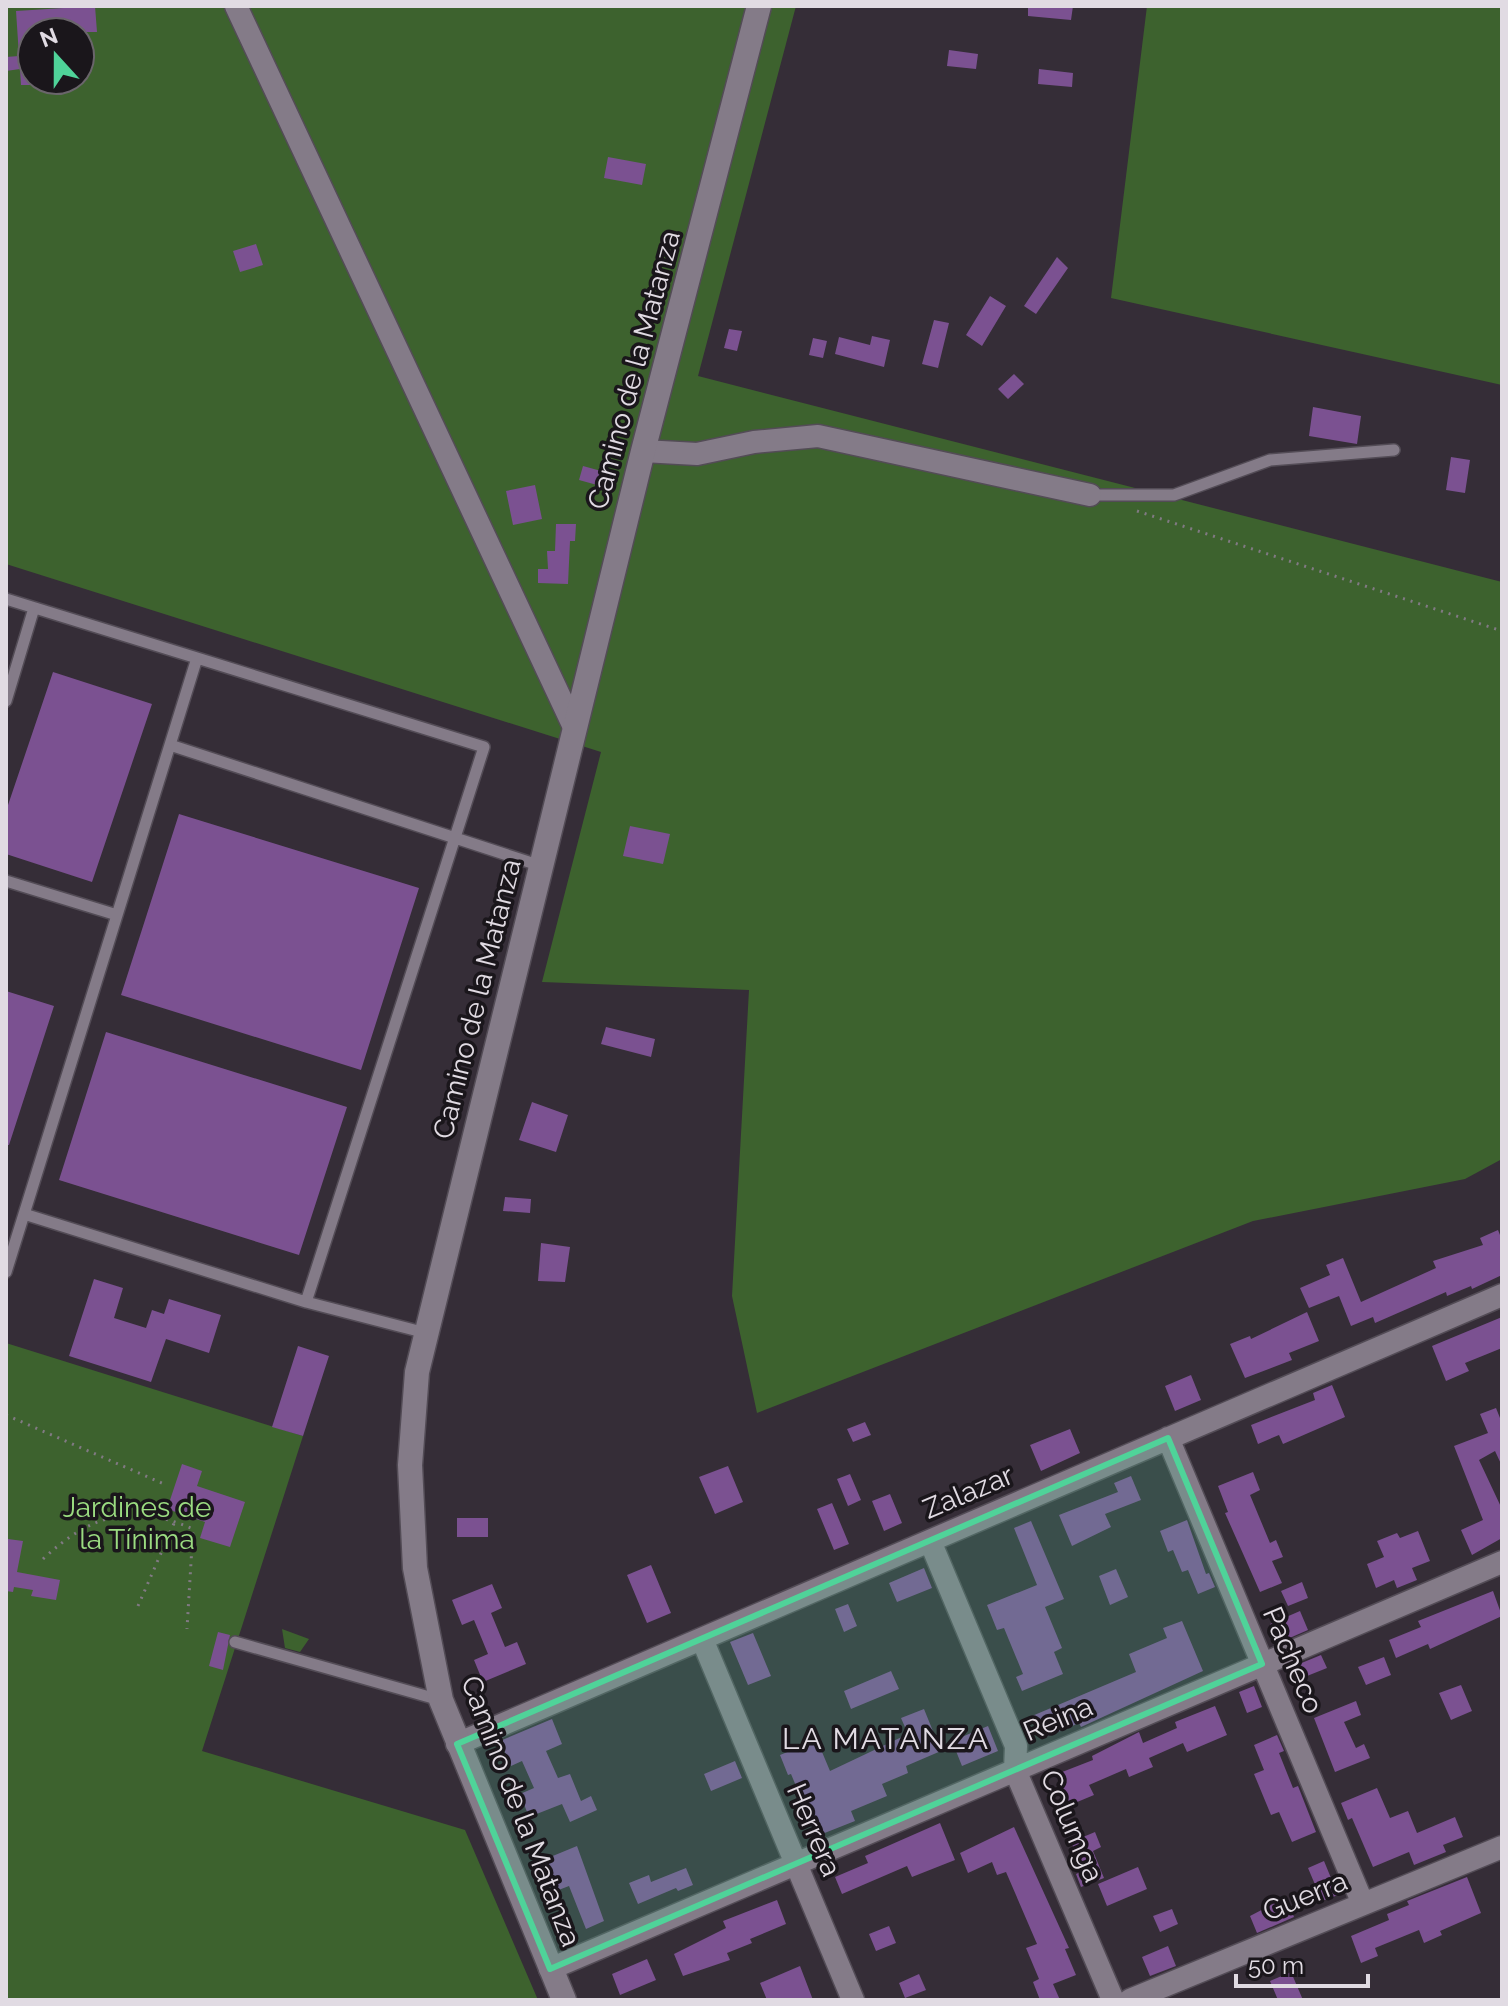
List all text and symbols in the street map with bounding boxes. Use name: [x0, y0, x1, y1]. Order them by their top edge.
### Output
north arrow: [16, 16, 96, 96]
text: N: [36, 22, 61, 52]
street label: Camino de la Matanza: [581, 227, 687, 513]
street label: Camino de la Matanza: [426, 856, 528, 1142]
street label: Zalazar: [918, 1458, 1018, 1526]
park label: Jardines de la Tínima: [63, 1491, 211, 1556]
street label: Pacheco: [1256, 1602, 1330, 1718]
street label: Camino de la Matanza: [454, 1671, 588, 1951]
street label: Reina: [1018, 1690, 1098, 1748]
district label: LA MATANZA: [782, 1721, 990, 1756]
street label: Columga: [1034, 1765, 1110, 1887]
street label: Herrera: [780, 1779, 848, 1881]
street label: Guerra: [1258, 1864, 1352, 1928]
scale bar: [1236, 1938, 1368, 1988]
text: 50 m: [1248, 1951, 1304, 1980]

